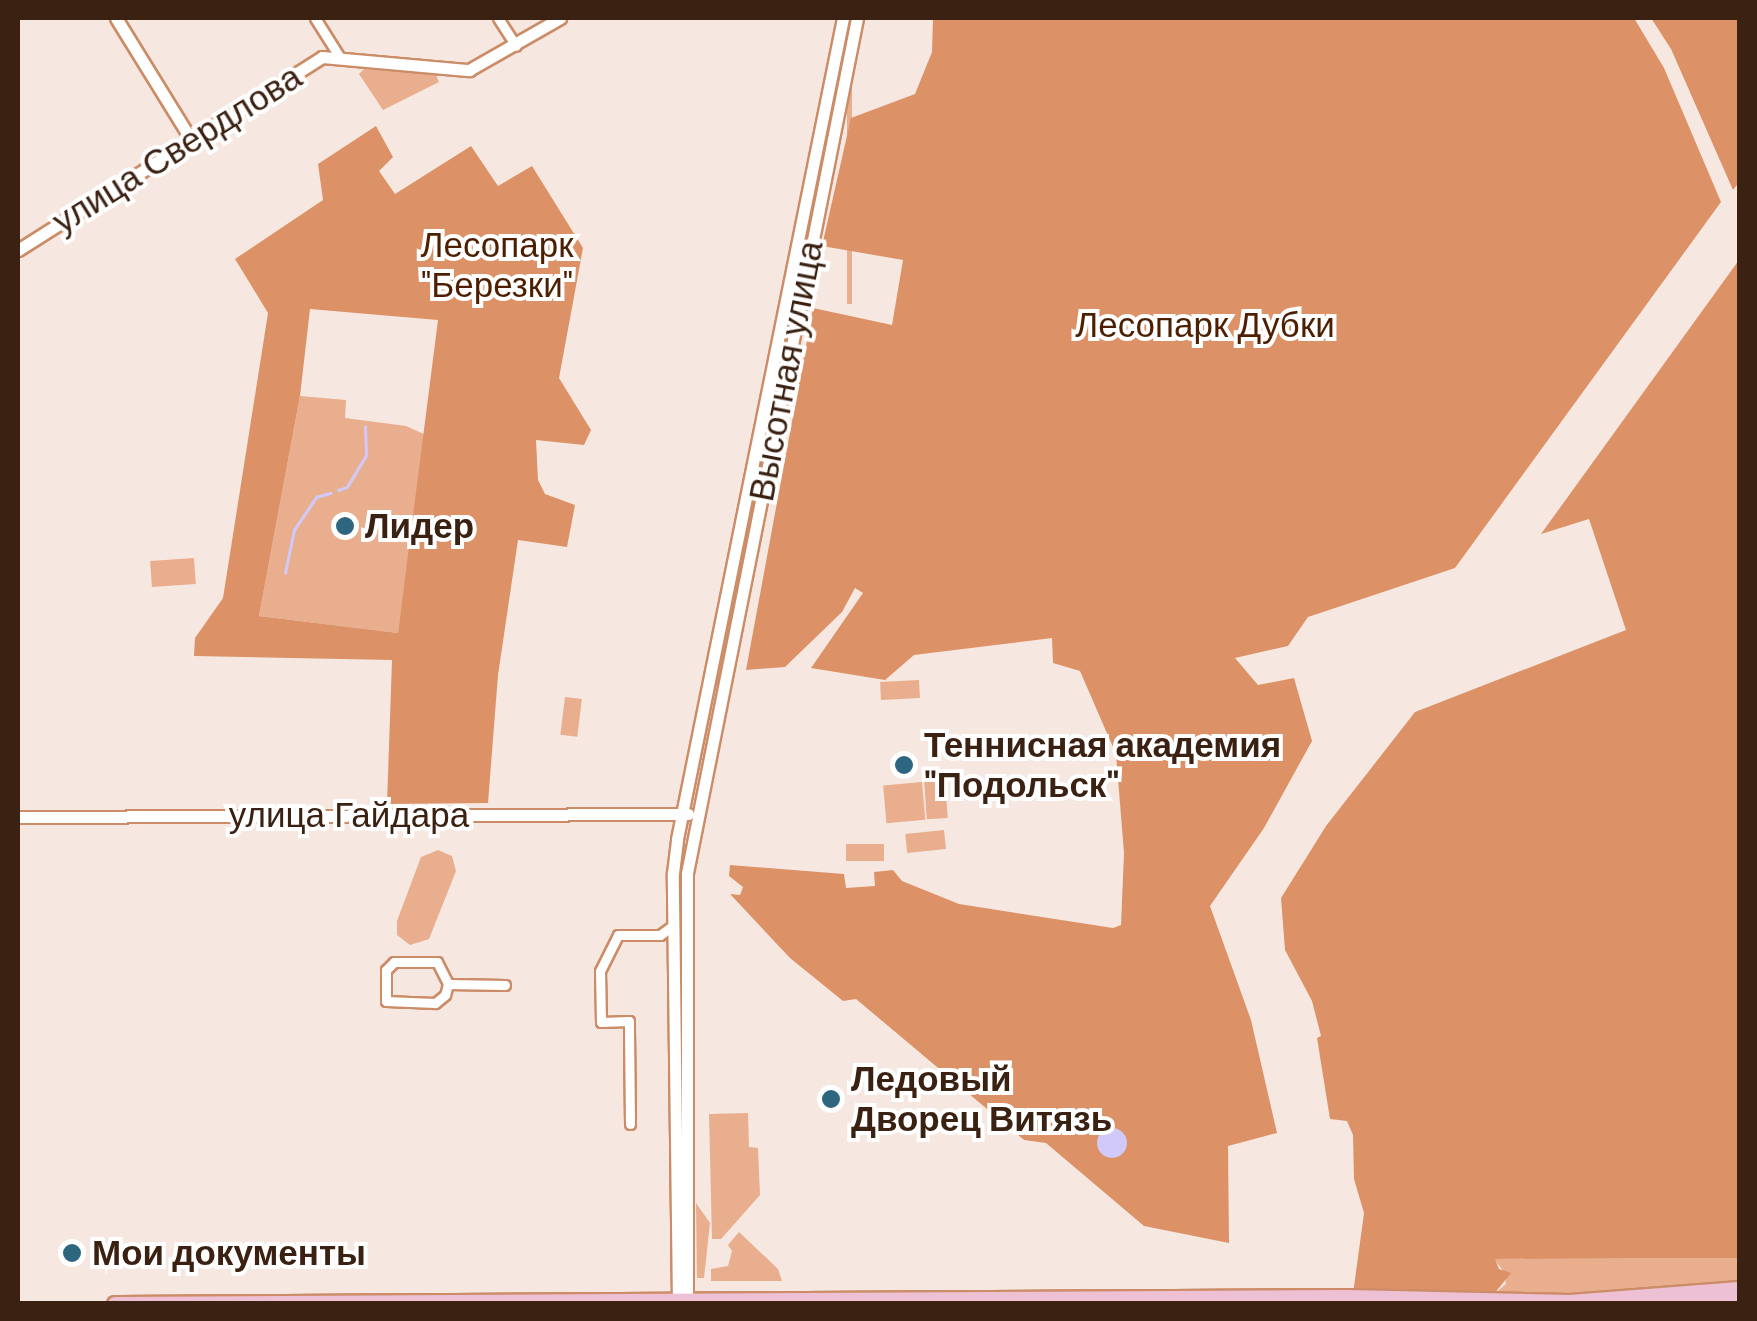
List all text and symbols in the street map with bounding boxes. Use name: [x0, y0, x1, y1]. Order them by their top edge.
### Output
street label: улица Свердлова: [45, 56, 309, 242]
park label: Лесопарк "Березки": [421, 224, 573, 306]
street label: Высотная улица: [740, 237, 832, 505]
park label: Лесопарк Дубки: [1075, 304, 1335, 346]
place label: Лидер: [365, 505, 474, 547]
marker: Лидер: [334, 515, 356, 537]
place label: Теннисная академия "Подольск": [924, 724, 1281, 806]
marker: Теннисная академия "Подольск": [893, 754, 915, 776]
street label: улица Гайдара: [229, 794, 469, 836]
place label: Ледовый Дворец Витязь: [851, 1058, 1112, 1140]
marker: Ледовый Дворец Витязь: [820, 1088, 842, 1110]
place label: Мои документы: [92, 1232, 366, 1274]
marker: Мои документы: [61, 1242, 83, 1264]

